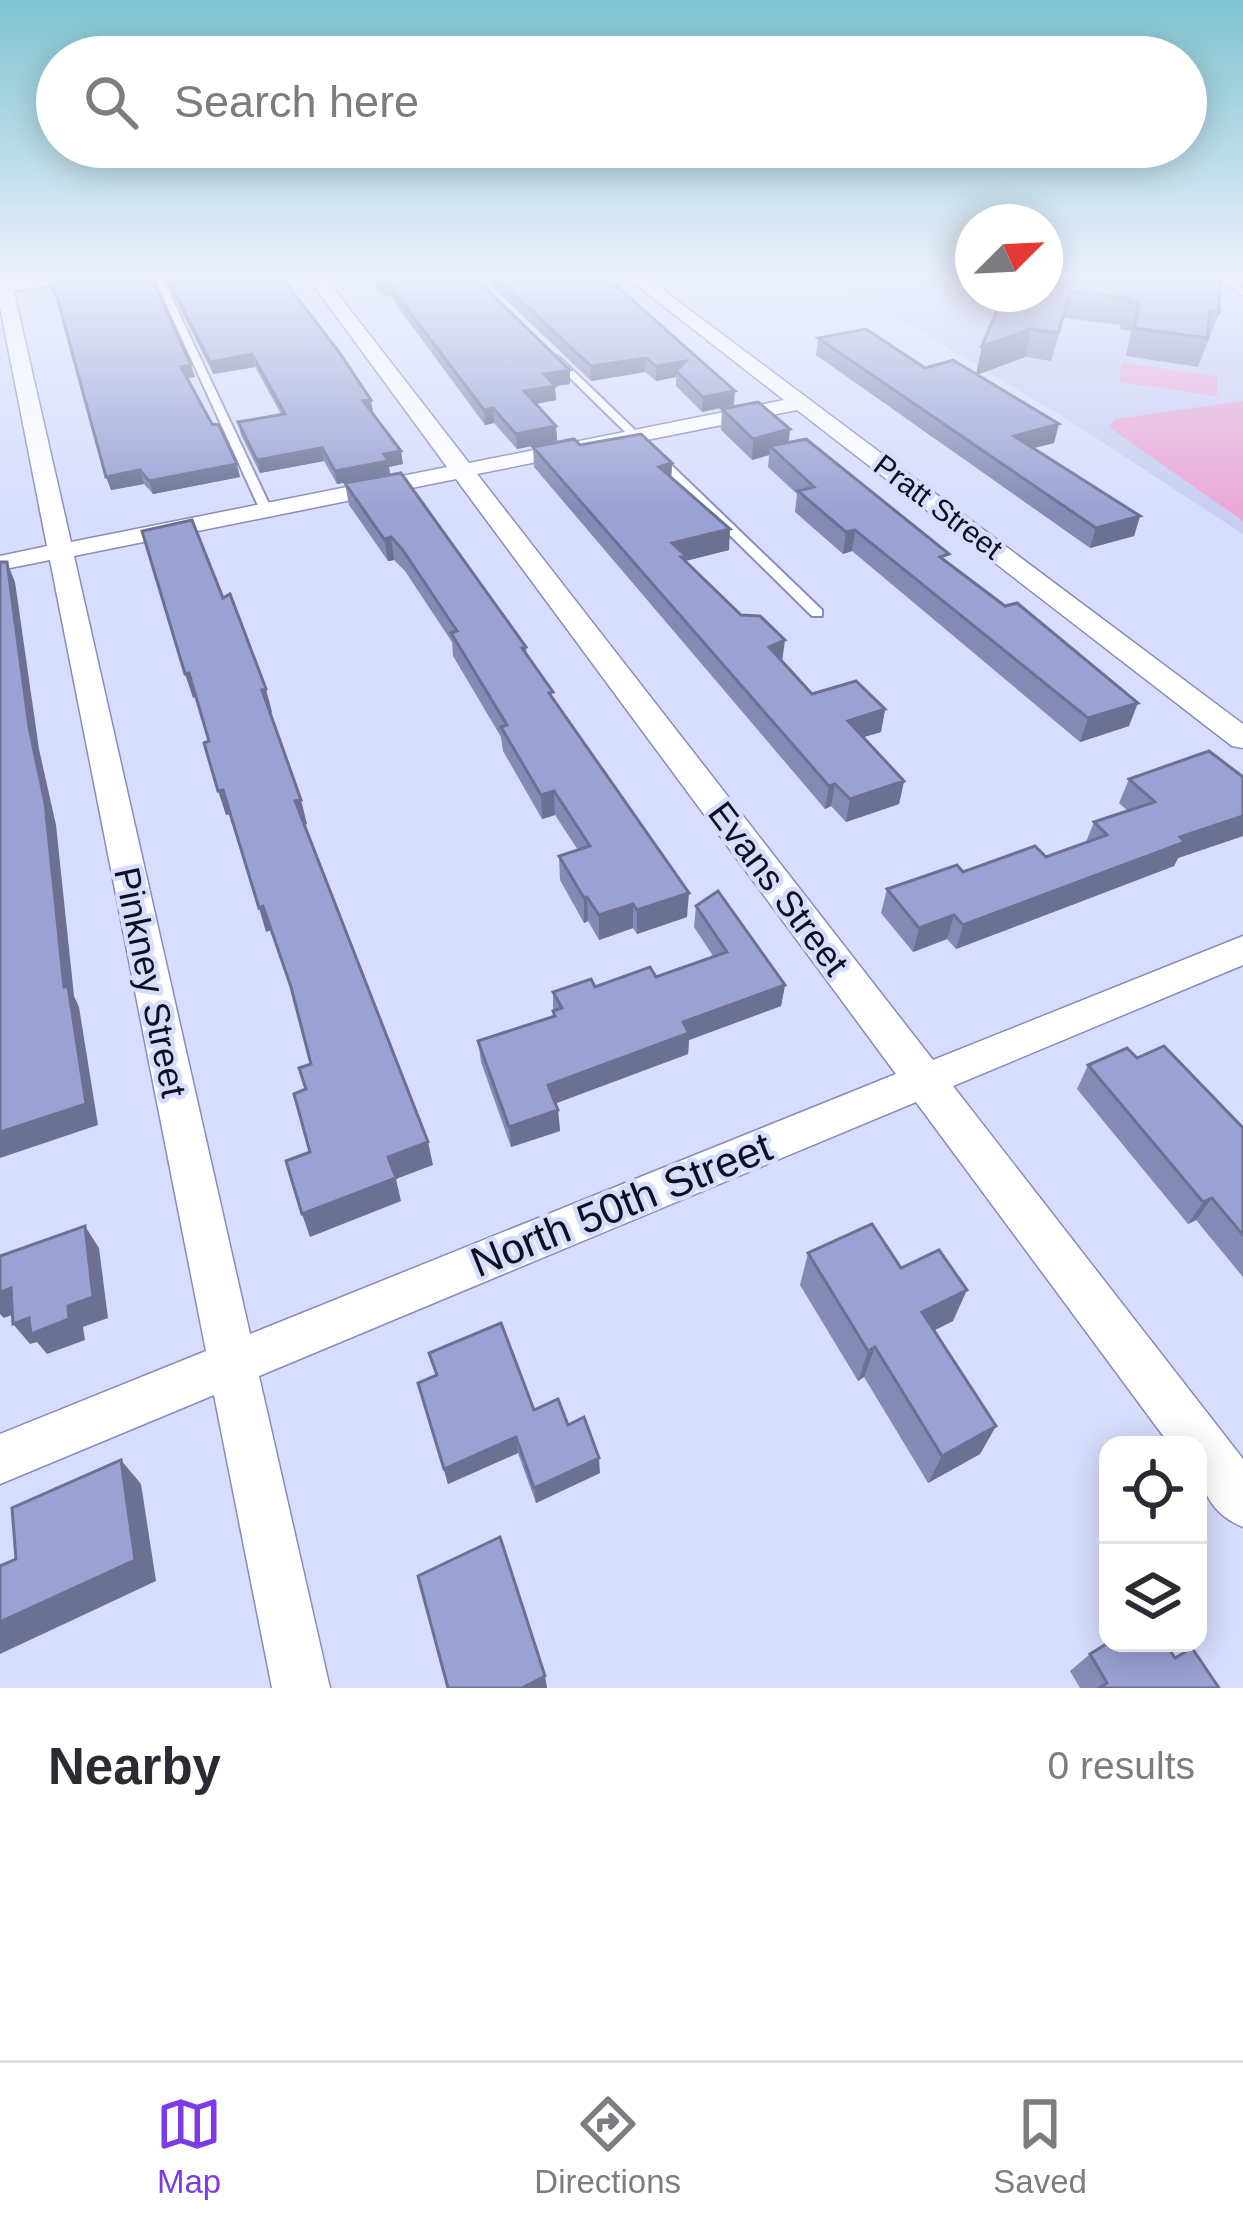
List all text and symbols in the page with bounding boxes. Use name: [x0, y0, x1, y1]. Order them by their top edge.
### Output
search box: [36, 36, 1207, 168]
icon: search: [78, 69, 144, 135]
text: Search here: [174, 76, 419, 127]
north arrow: [955, 204, 1063, 312]
street label: Pratt Street: [868, 448, 1009, 566]
street label: Evans Street: [700, 794, 857, 983]
street label: Pinkney Street: [106, 863, 195, 1101]
street label: North 50th Street: [464, 1123, 779, 1286]
map controls: [1099, 1436, 1207, 1652]
button: locate: [1099, 1436, 1207, 1544]
button: layers: [1099, 1544, 1207, 1652]
text: Nearby: [48, 1738, 221, 1795]
text: 0 results: [1048, 1744, 1195, 1787]
tab: Map: [156, 2091, 222, 2201]
tab: Directions: [534, 2091, 681, 2201]
tab: Saved: [993, 2091, 1087, 2201]

